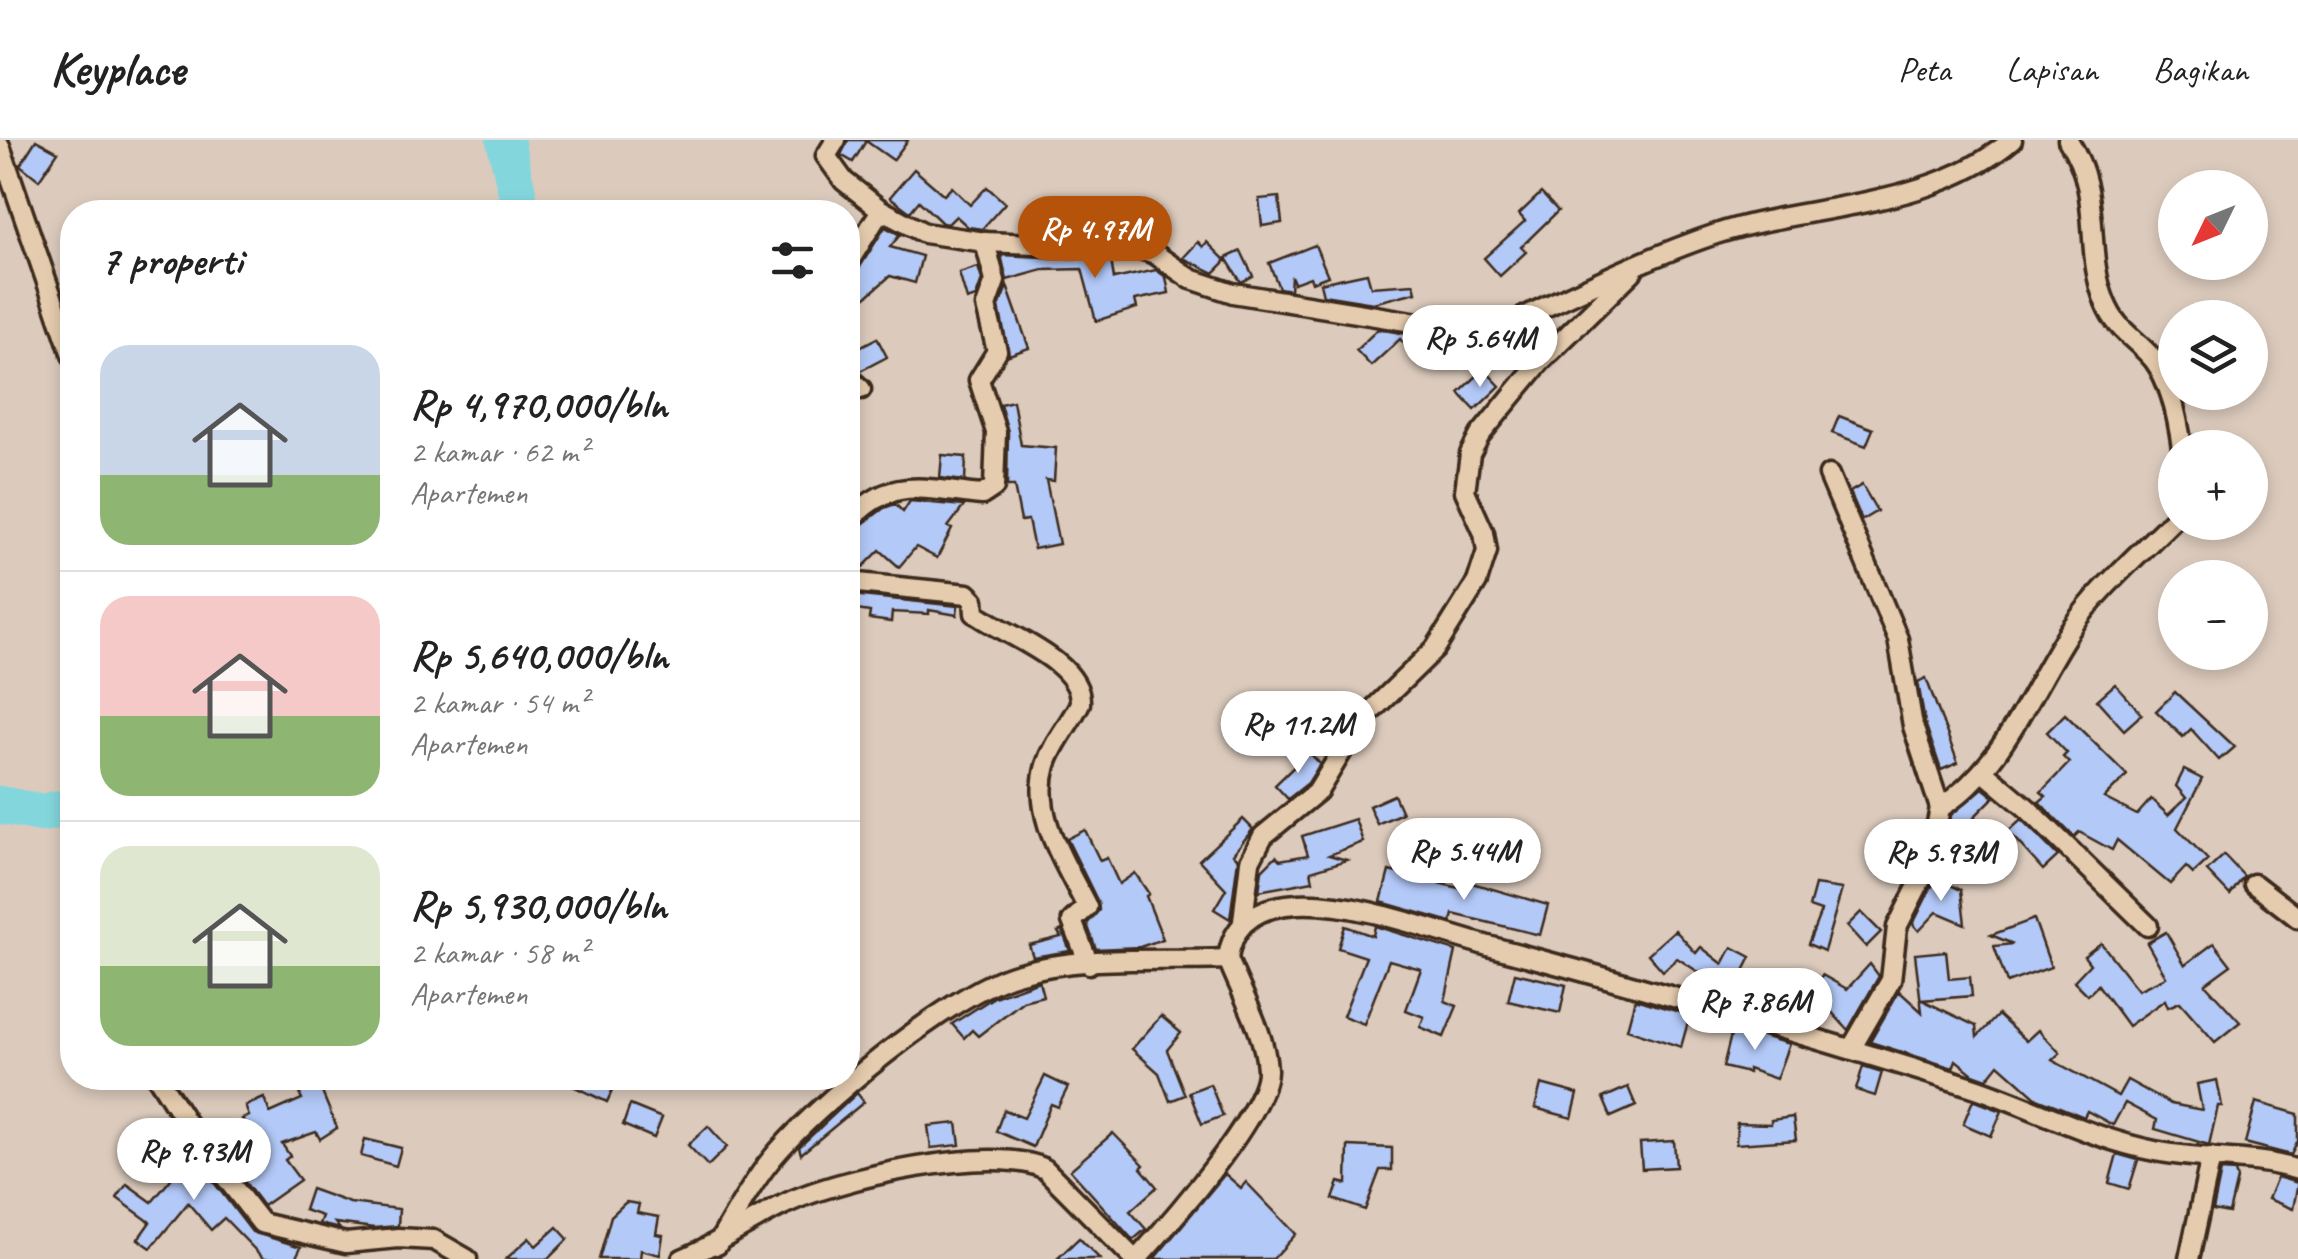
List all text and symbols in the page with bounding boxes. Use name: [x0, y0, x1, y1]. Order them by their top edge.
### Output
text: Keyplace: [50, 39, 185, 99]
text: Peta: [1898, 47, 1951, 92]
text: Lapisan: [2006, 47, 2098, 92]
text: Bagikan: [2153, 47, 2248, 92]
north arrow: [2158, 170, 2268, 280]
map controls: [2158, 170, 2268, 670]
pin: Rp 4.97M: [992, 196, 1198, 281]
text: Rp 4.97M: [1040, 208, 1150, 249]
icon: filters: [765, 233, 820, 288]
text: 7 properti: [100, 234, 242, 287]
button: layers: [2158, 300, 2268, 410]
pin: Rp 5.64M: [1377, 305, 1583, 390]
text: Rp 5.64M: [1425, 317, 1535, 358]
text: Rp 4,970,000/bln: [410, 378, 667, 431]
icon: home: [180, 385, 300, 505]
button: +: [2158, 430, 2268, 540]
text: 2 kamar · 62 m²: [410, 431, 588, 472]
text: Apartemen: [410, 472, 527, 513]
button: −: [2158, 560, 2268, 670]
text: Rp 5,640,000/bln: [410, 629, 668, 682]
icon: home: [180, 636, 300, 756]
text: 2 kamar · 54 m²: [410, 682, 588, 723]
pin: Rp 11.2M: [1195, 691, 1401, 776]
text: Rp 11.2M: [1243, 703, 1353, 744]
text: Apartemen: [410, 723, 527, 764]
pin: Rp 5.44M: [1361, 818, 1567, 903]
pin: Rp 5.93M: [1838, 819, 2044, 904]
text: Rp 5.44M: [1409, 830, 1519, 871]
text: Rp 5.93M: [1886, 831, 1996, 872]
text: Rp 5,930,000/bln: [410, 879, 667, 932]
icon: home: [180, 886, 300, 1006]
text: 2 kamar · 58 m²: [410, 932, 588, 973]
pin: Rp 7.86M: [1652, 968, 1858, 1053]
text: Apartemen: [410, 973, 527, 1014]
text: Rp 7.86M: [1699, 980, 1811, 1021]
pin: Rp 9.93M: [91, 1118, 297, 1203]
text: Rp 9.93M: [139, 1130, 249, 1171]

